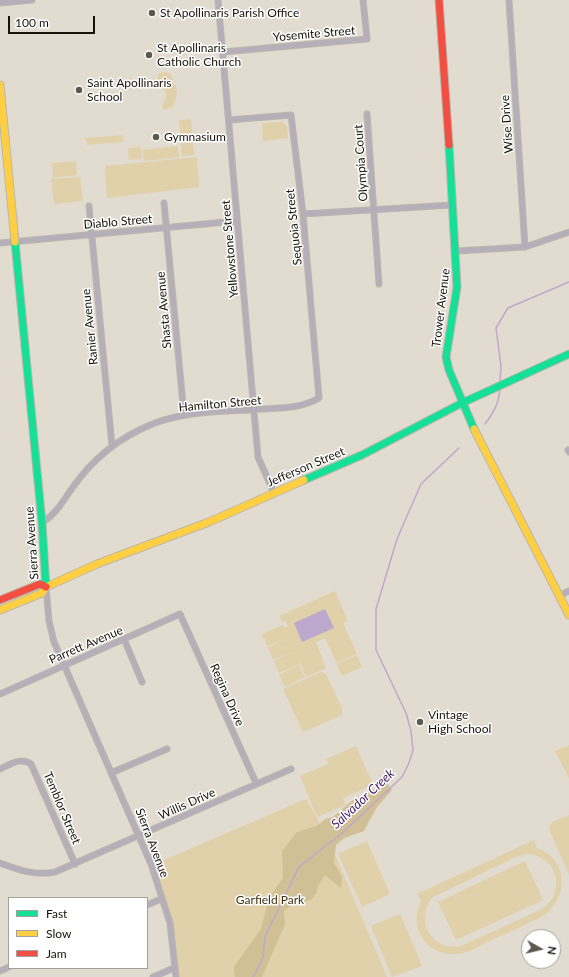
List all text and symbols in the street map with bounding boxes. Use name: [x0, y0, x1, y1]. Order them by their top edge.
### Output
place label: St Apollinaris Parish Office: [160, 6, 299, 20]
scale bar: [10, 8, 97, 34]
marker: St Apollinaris Parish Office: [147, 8, 157, 18]
text: 100 m: [15, 15, 49, 30]
street label: Yosemite Street: [272, 23, 356, 45]
place label: St Apollinaris Catholic Church: [157, 41, 241, 69]
marker: St Apollinaris Catholic Church: [144, 50, 154, 60]
place label: Saint Apollinaris School: [87, 76, 172, 104]
marker: Saint Apollinaris School: [74, 85, 84, 95]
street label: Wise Drive: [498, 94, 516, 154]
street label: Olympia Court: [351, 124, 371, 202]
place label: Gymnasium: [164, 130, 226, 144]
marker: Gymnasium: [151, 132, 161, 142]
street label: Sequoia Street: [283, 188, 305, 266]
street label: Yellowstone Street: [219, 199, 241, 299]
street label: Diablo Street: [83, 212, 153, 232]
street label: Trower Avenue: [429, 268, 453, 348]
street label: Shasta Avenue: [153, 271, 175, 349]
street label: Ranier Avenue: [79, 288, 101, 366]
street label: Hamilton Street: [178, 393, 262, 415]
street label: Jefferson Street: [265, 444, 347, 490]
street label: Sierra Avenue: [22, 506, 42, 580]
street label: Parrett Avenue: [47, 623, 125, 667]
street label: Regina Drive: [207, 662, 247, 728]
place label: Vintage High School: [428, 708, 491, 736]
marker: Vintage High School: [415, 717, 425, 727]
water label: Salvador Creek: [328, 766, 398, 832]
street label: Temblor Street: [40, 770, 84, 846]
street label: Willis Drive: [156, 785, 218, 823]
street label: Sierra Avenue: [132, 806, 172, 880]
park label: Garfield Park: [236, 893, 304, 907]
legend: [8, 897, 148, 969]
text: Fast: [46, 906, 67, 921]
text: Slow: [46, 926, 71, 941]
north arrow: [521, 929, 561, 969]
text: N: [545, 945, 559, 956]
text: Jam: [46, 946, 67, 961]

